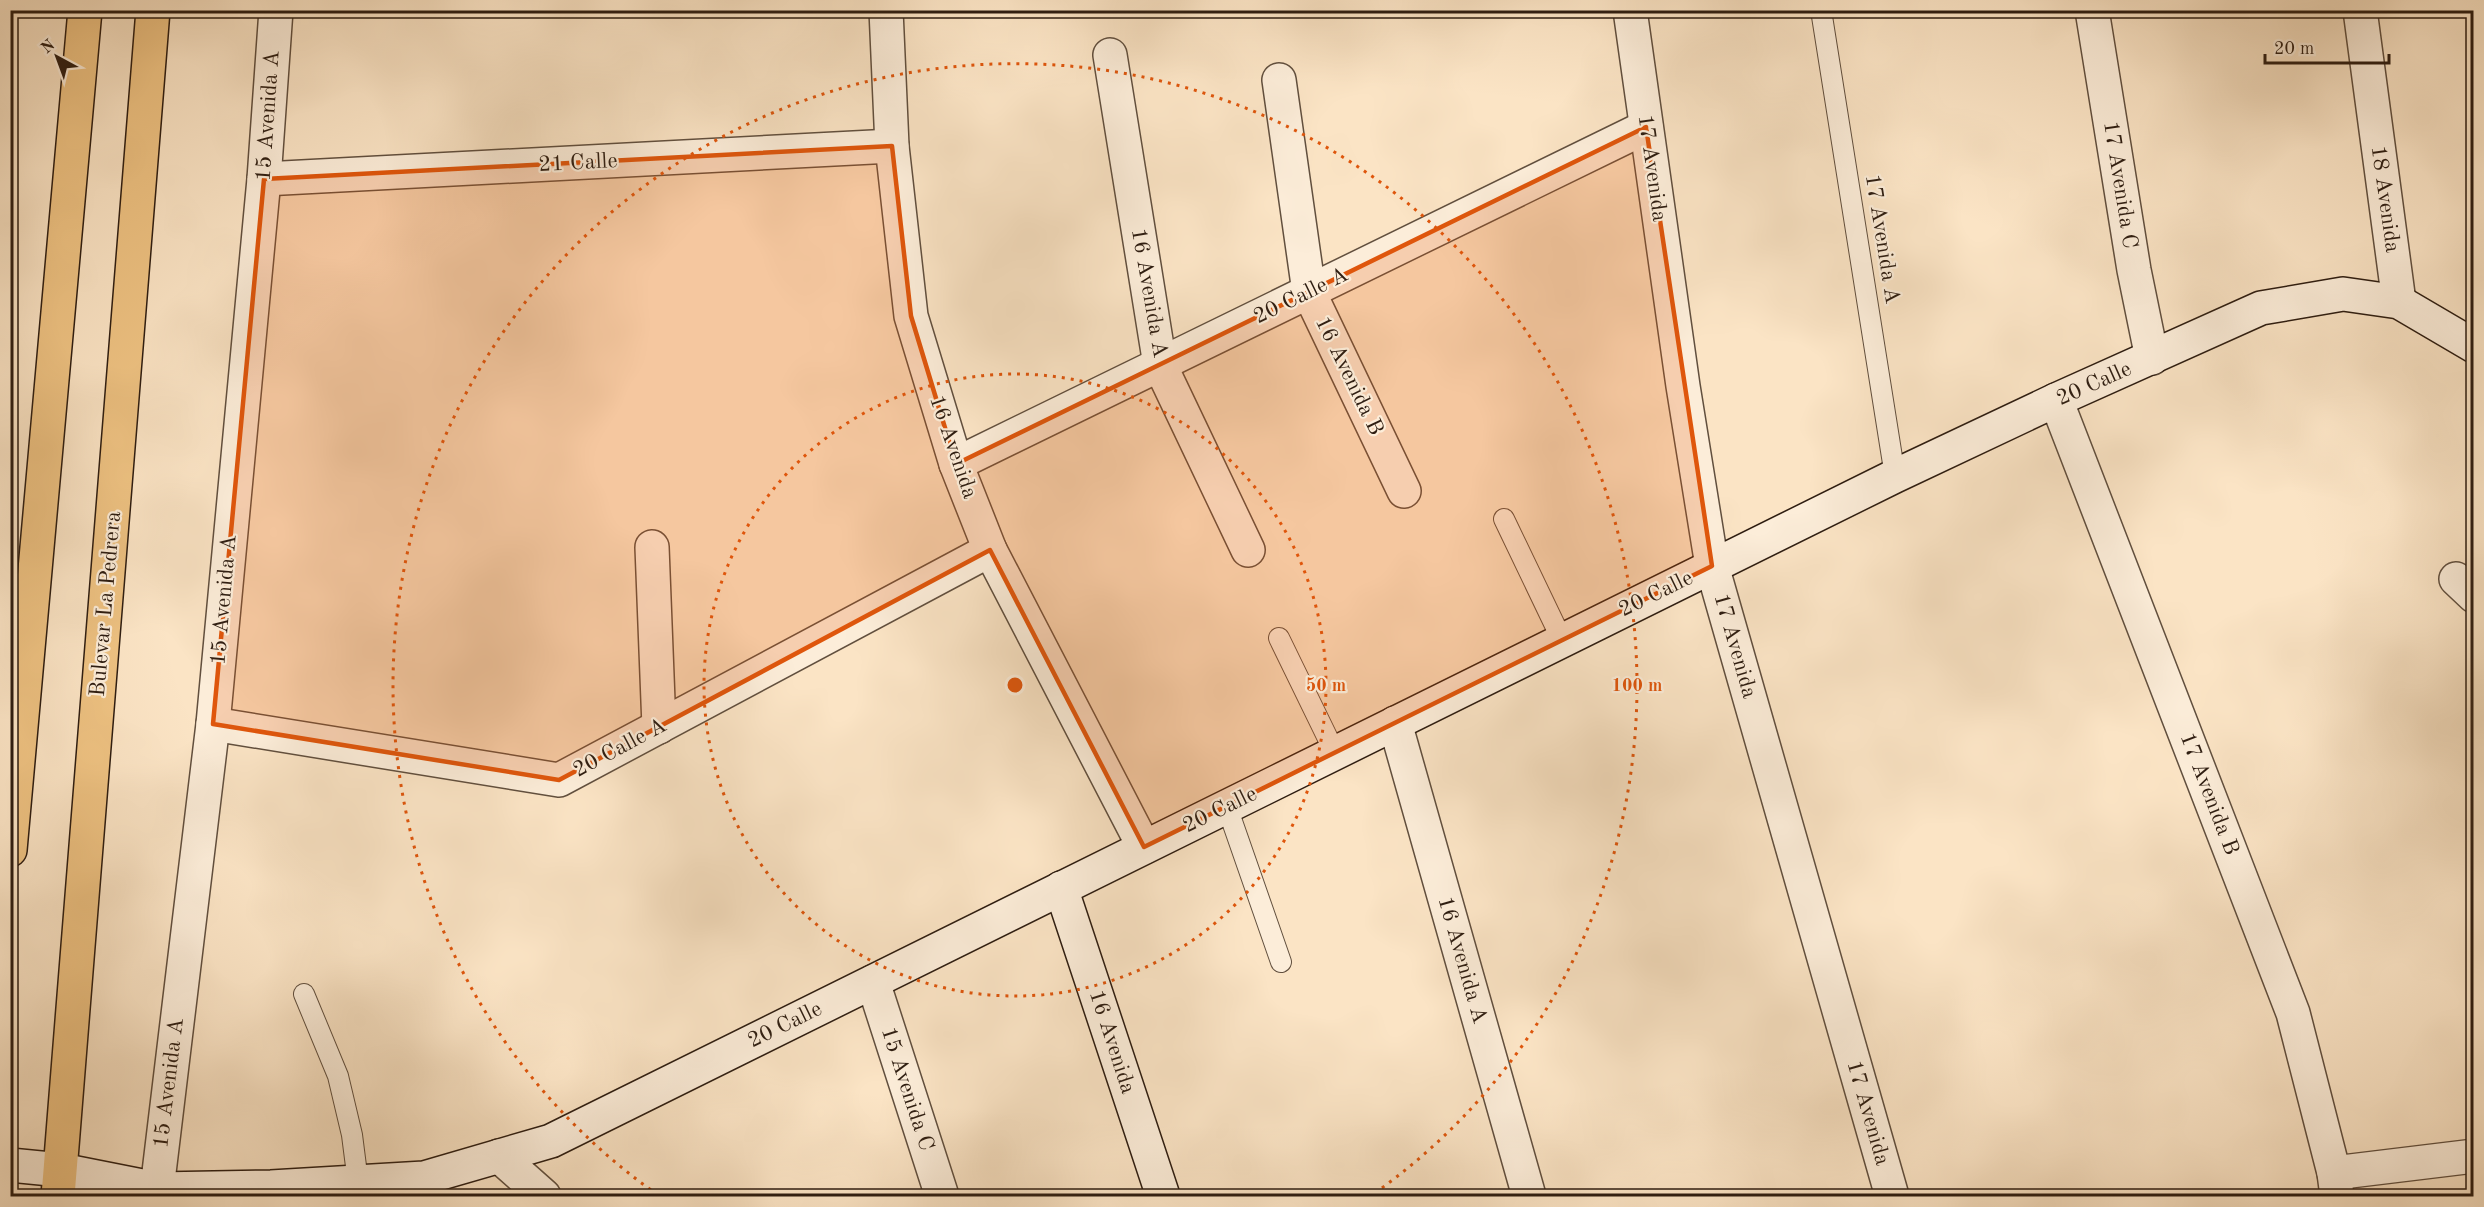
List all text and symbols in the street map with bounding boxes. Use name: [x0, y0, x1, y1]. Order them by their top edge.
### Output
north arrow: [27, 27, 87, 87]
scale bar: [2265, 27, 2390, 65]
text: N: [39, 37, 59, 57]
text: 20 m: [2274, 40, 2314, 58]
street label: 15 Avenida A: [252, 50, 284, 182]
street label: 17 Avenida: [1634, 113, 1670, 223]
street label: 17 Avenida C: [2099, 120, 2141, 250]
street label: 18 Avenida: [2367, 144, 2403, 254]
street label: 21 Calle: [538, 150, 618, 176]
street label: 17 Avenida A: [1861, 173, 1903, 306]
street label: 16 Avenida A: [1127, 227, 1171, 360]
street label: 20 Calle A: [1250, 264, 1352, 328]
street label: 16 Avenida B: [1311, 313, 1387, 439]
street label: 20 Calle: [2053, 358, 2135, 410]
street label: 16 Avenida: [925, 392, 981, 502]
street label: Bulevar La Pedrera: [87, 510, 125, 698]
street label: 15 Avenida A: [207, 534, 241, 666]
street label: 20 Calle: [1616, 567, 1696, 621]
street label: 17 Avenida: [1710, 591, 1760, 701]
centre of rings: [1005, 675, 1025, 695]
text: 50 m: [1306, 677, 1346, 695]
text: 100 m: [1612, 677, 1662, 695]
street label: 20 Calle A: [570, 714, 670, 782]
street label: 17 Avenida B: [2176, 730, 2242, 858]
street label: 20 Calle: [1180, 783, 1260, 837]
street label: 16 Avenida A: [1433, 894, 1491, 1026]
street label: 16 Avenida: [1085, 987, 1139, 1097]
street label: 20 Calle: [745, 998, 825, 1052]
street label: 15 Avenida A: [150, 1016, 188, 1149]
street label: 15 Avenida C: [877, 1024, 937, 1154]
street label: 17 Avenida: [1843, 1058, 1893, 1168]

